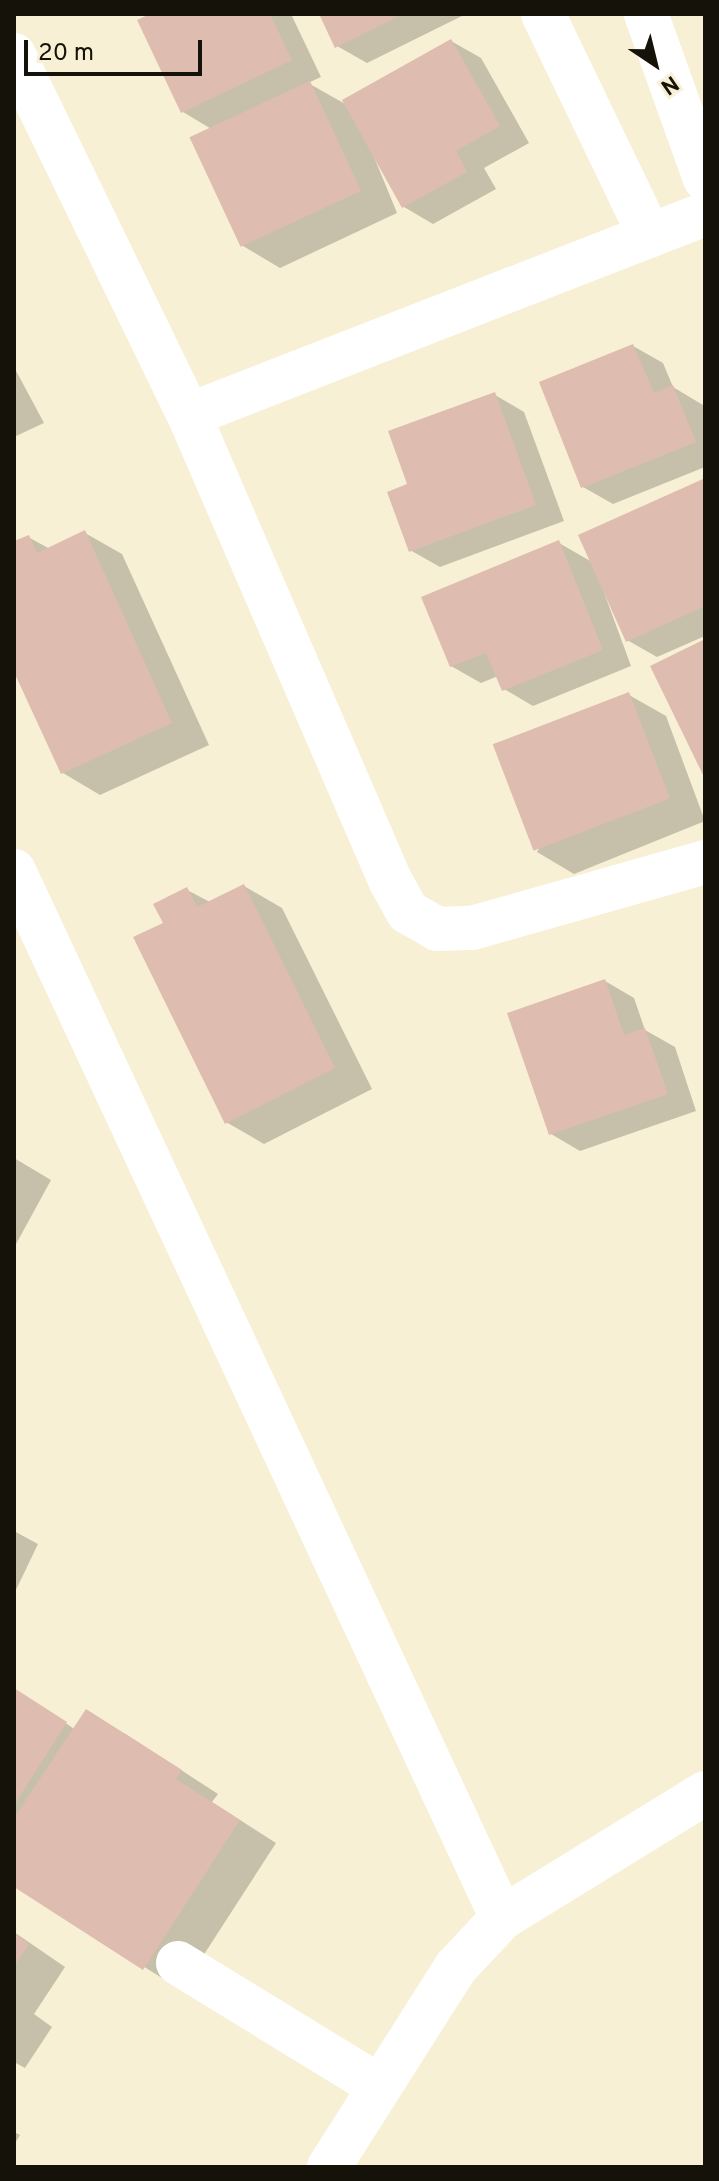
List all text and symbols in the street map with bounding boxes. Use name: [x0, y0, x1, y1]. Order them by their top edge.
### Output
scale bar: [28, 24, 206, 74]
north arrow: [615, 24, 695, 104]
text: 20 m: [38, 39, 94, 69]
text: N: [655, 68, 683, 100]

